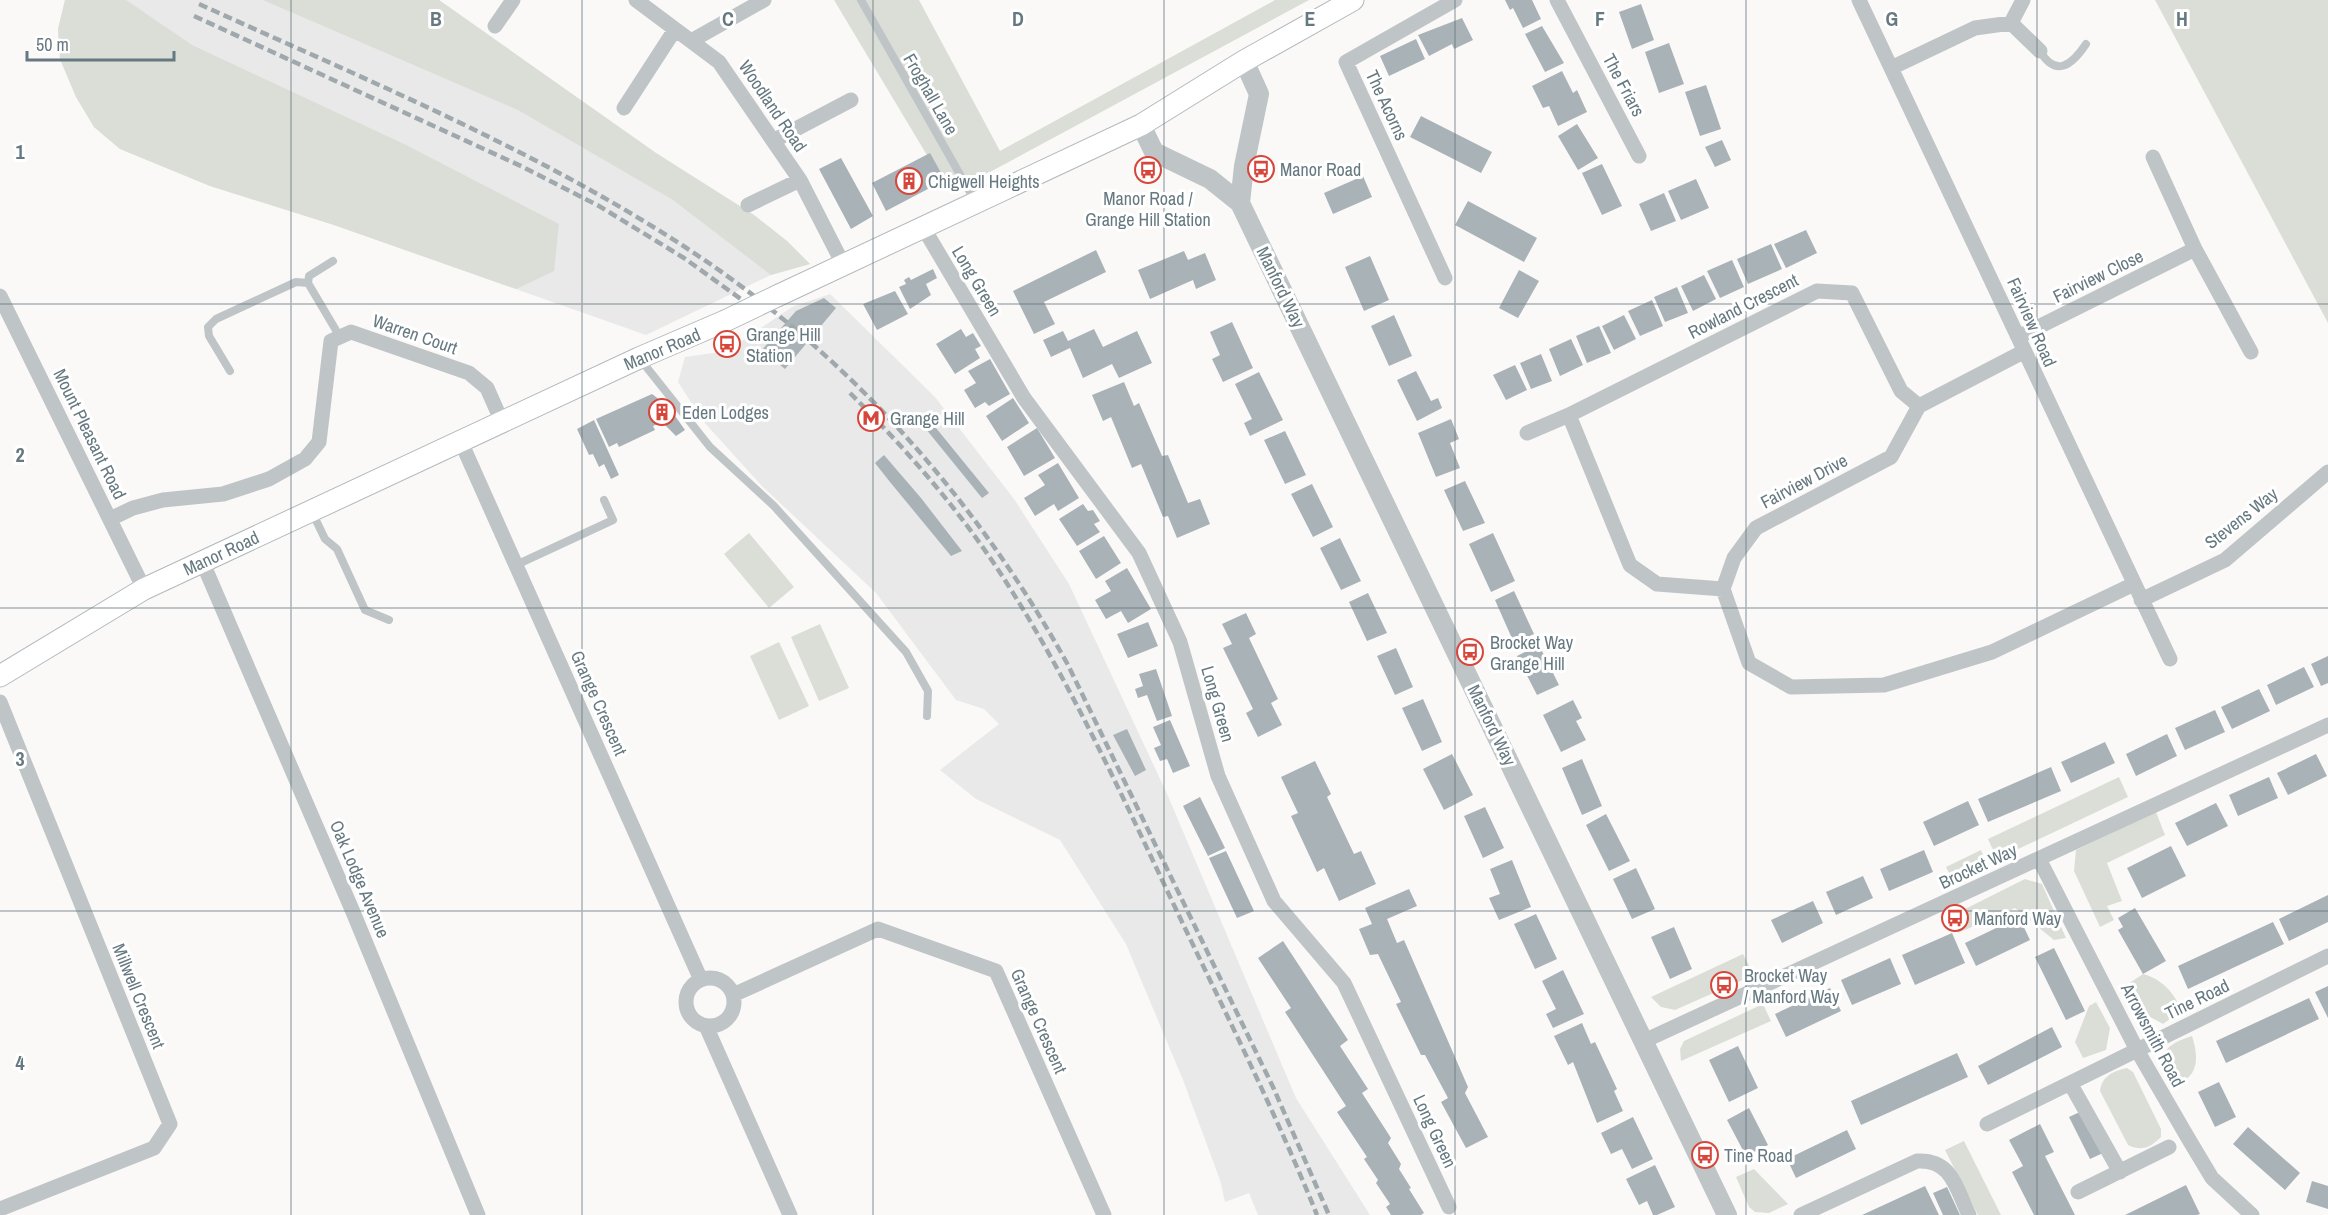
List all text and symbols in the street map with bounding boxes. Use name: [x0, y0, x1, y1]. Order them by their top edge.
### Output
text: B: [430, 5, 442, 32]
text: C: [722, 5, 734, 32]
text: D: [1012, 5, 1024, 32]
text: E: [1305, 5, 1316, 32]
text: F: [1595, 5, 1605, 32]
text: G: [1886, 5, 1898, 32]
text: H: [2176, 5, 2188, 32]
scale bar: [27, 24, 174, 62]
text: 50 m: [36, 32, 69, 57]
street label: Froghall Lane: [898, 49, 964, 139]
street label: The Friars: [1597, 49, 1651, 121]
street label: Woodland Road: [733, 55, 813, 157]
street label: The Acorns: [1360, 66, 1414, 144]
text: 1: [15, 138, 25, 165]
bus stop icon: Manor Road: [1246, 154, 1276, 184]
bus stop icon: Manor Road / Grange Hill Station: [1133, 155, 1163, 185]
place label: Manor Road: [1280, 157, 1361, 182]
building icon: Chigwell Heights: [894, 166, 924, 196]
place label: Chigwell Heights: [928, 169, 1040, 194]
place label: Manor Road / Grange Hill Station: [1085, 186, 1211, 232]
street label: Long Green: [946, 241, 1008, 321]
street label: Manford Way: [1251, 242, 1312, 332]
street label: Fairview Close: [2049, 243, 2147, 309]
street label: Rowland Crescent: [1684, 267, 1802, 345]
street label: Fairview Road: [2001, 273, 2063, 371]
street label: Warren Court: [369, 308, 461, 360]
street label: Manor Road: [620, 322, 704, 376]
place label: Grange Hill Station: [746, 322, 821, 368]
bus stop icon: Grange Hill Station: [712, 329, 742, 359]
street label: Mount Pleasant Road: [48, 365, 132, 503]
building icon: Eden Lodges: [647, 397, 677, 427]
place label: Eden Lodges: [682, 400, 769, 425]
metro station icon: Grange Hill: [856, 403, 886, 433]
place label: Grange Hill: [890, 406, 965, 431]
text: 2: [15, 441, 25, 468]
street label: Fairview Drive: [1756, 448, 1852, 514]
street label: Stevens Way: [2199, 481, 2283, 554]
street label: Manor Road: [179, 525, 263, 581]
place label: Brocket Way Grange Hill: [1490, 630, 1574, 676]
bus stop icon: Brocket Way Grange Hill: [1455, 637, 1485, 667]
street label: Grange Crescent: [565, 647, 633, 759]
street label: Long Green: [1195, 663, 1241, 745]
street label: Manford Way: [1462, 680, 1523, 770]
text: 3: [15, 745, 25, 772]
street label: Oak Lodge Avenue: [324, 816, 396, 942]
street label: Brocket Way: [1935, 837, 2022, 895]
bus stop icon: Manford Way: [1940, 903, 1970, 933]
place label: Manford Way: [1974, 906, 2062, 931]
street label: Millwell Crescent: [107, 940, 171, 1052]
place label: Brocket Way / Manford Way: [1744, 963, 1840, 1009]
street label: Grange Crescent: [1005, 965, 1073, 1077]
bus stop icon: Brocket Way / Manford Way: [1709, 970, 1739, 1000]
street label: Tine Road: [2161, 973, 2233, 1025]
street label: Arrowsmith Road: [2115, 978, 2191, 1091]
text: 4: [15, 1049, 25, 1076]
street label: Long Green: [1407, 1090, 1463, 1172]
bus stop icon: Tine Road: [1690, 1140, 1720, 1170]
place label: Tine Road: [1724, 1143, 1793, 1168]

